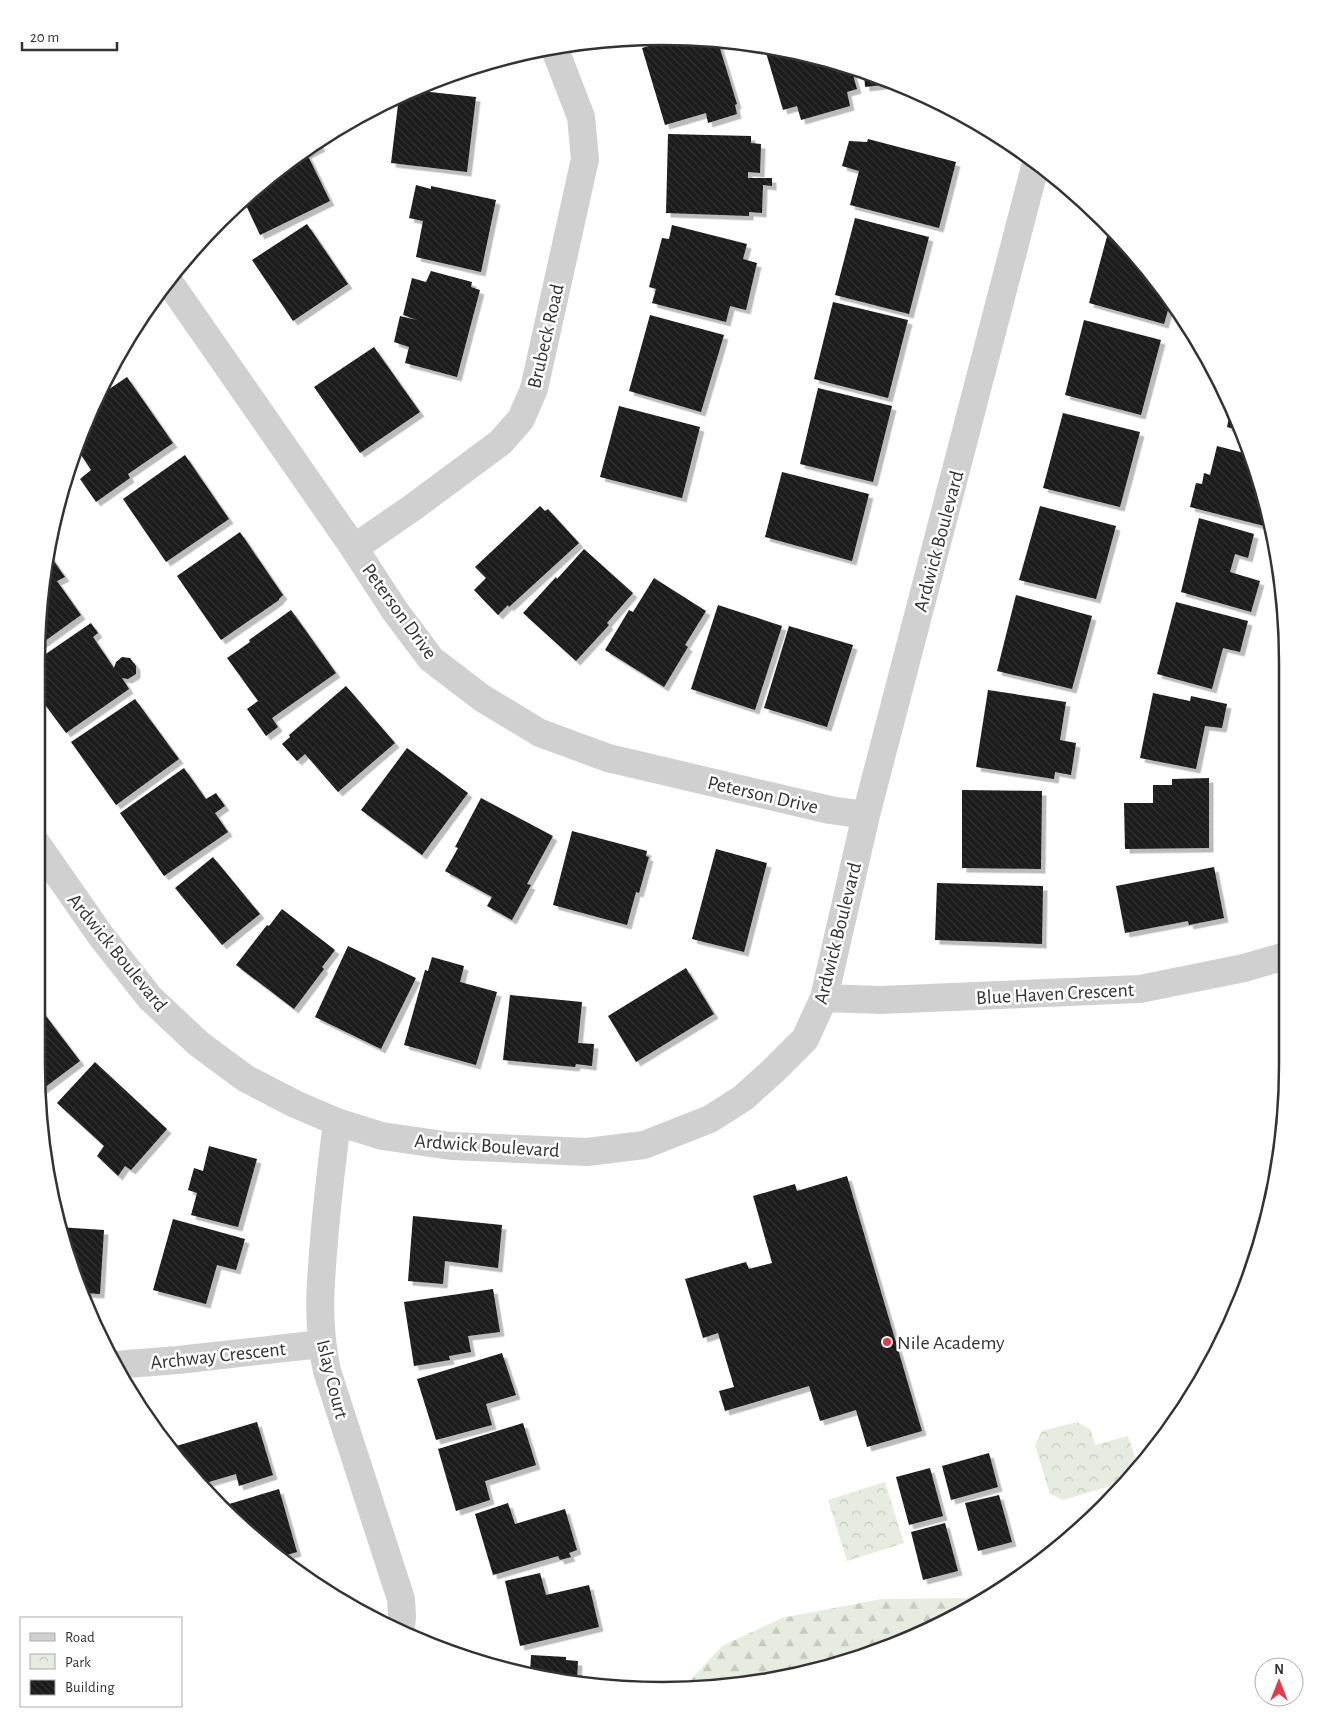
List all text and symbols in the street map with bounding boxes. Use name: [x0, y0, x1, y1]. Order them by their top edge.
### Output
scale bar: [22, 20, 118, 52]
text: 20 m: [30, 30, 59, 45]
street label: Brubeck Road: [524, 282, 568, 390]
street label: Ardwick Boulevard: [911, 469, 967, 614]
street label: Peterson Drive: [358, 560, 440, 663]
street label: Peterson Drive: [706, 773, 820, 817]
street label: Ardwick Boulevard: [811, 860, 865, 1006]
street label: Ardwick Boulevard: [64, 890, 171, 1015]
street label: Blue Haven Crescent: [975, 980, 1135, 1008]
street label: Ardwick Boulevard: [414, 1131, 560, 1161]
place label: Nile Academy: [897, 1333, 1005, 1353]
marker: Nile Academy: [881, 1336, 893, 1348]
street label: Islay Court: [313, 1338, 352, 1421]
street label: Archway Crescent: [149, 1339, 287, 1373]
legend: [20, 1617, 182, 1707]
text: Road: [65, 1630, 95, 1645]
text: Park: [65, 1655, 91, 1670]
north arrow: [1254, 1657, 1304, 1707]
text: N: [1274, 1663, 1284, 1677]
text: Building: [65, 1680, 115, 1695]

